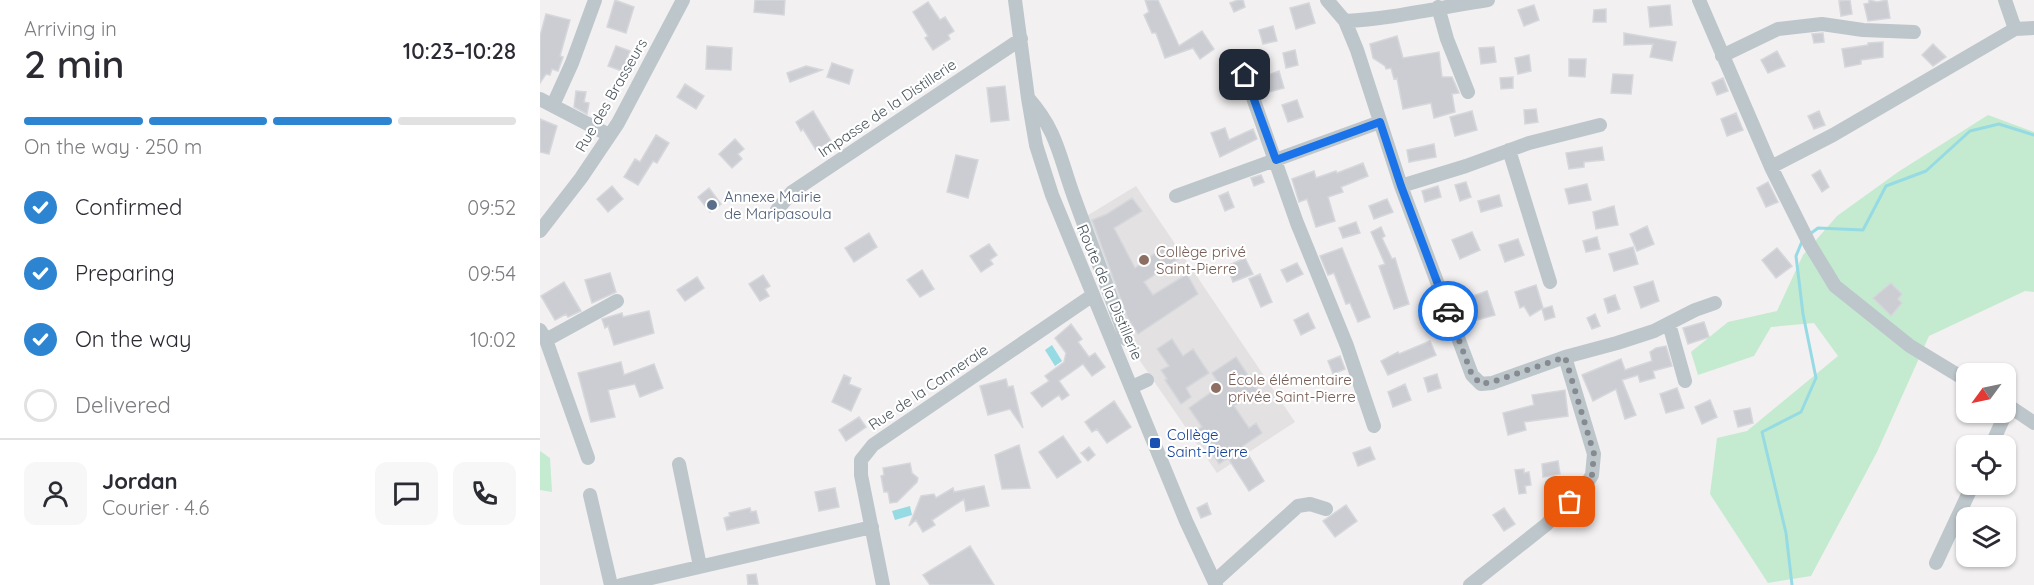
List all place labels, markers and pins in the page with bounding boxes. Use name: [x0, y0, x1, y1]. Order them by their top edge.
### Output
pin: [1219, 49, 1270, 100]
place label: Annexe Mairie de Maripasoula: [724, 187, 832, 223]
marker: Annexe Mairie de Maripasoula: [705, 198, 719, 212]
place label: Collège privé Saint-Pierre: [1156, 242, 1246, 278]
marker: Collège privé Saint-Pierre: [1137, 253, 1151, 267]
place label: École élémentaire privée Saint-Pierre: [1228, 370, 1356, 406]
marker: École élémentaire privée Saint-Pierre: [1209, 381, 1223, 395]
place label: Collège Saint-Pierre: [1167, 425, 1248, 461]
marker: Collège Saint-Pierre: [1148, 436, 1162, 450]
pin: [1544, 476, 1595, 527]

